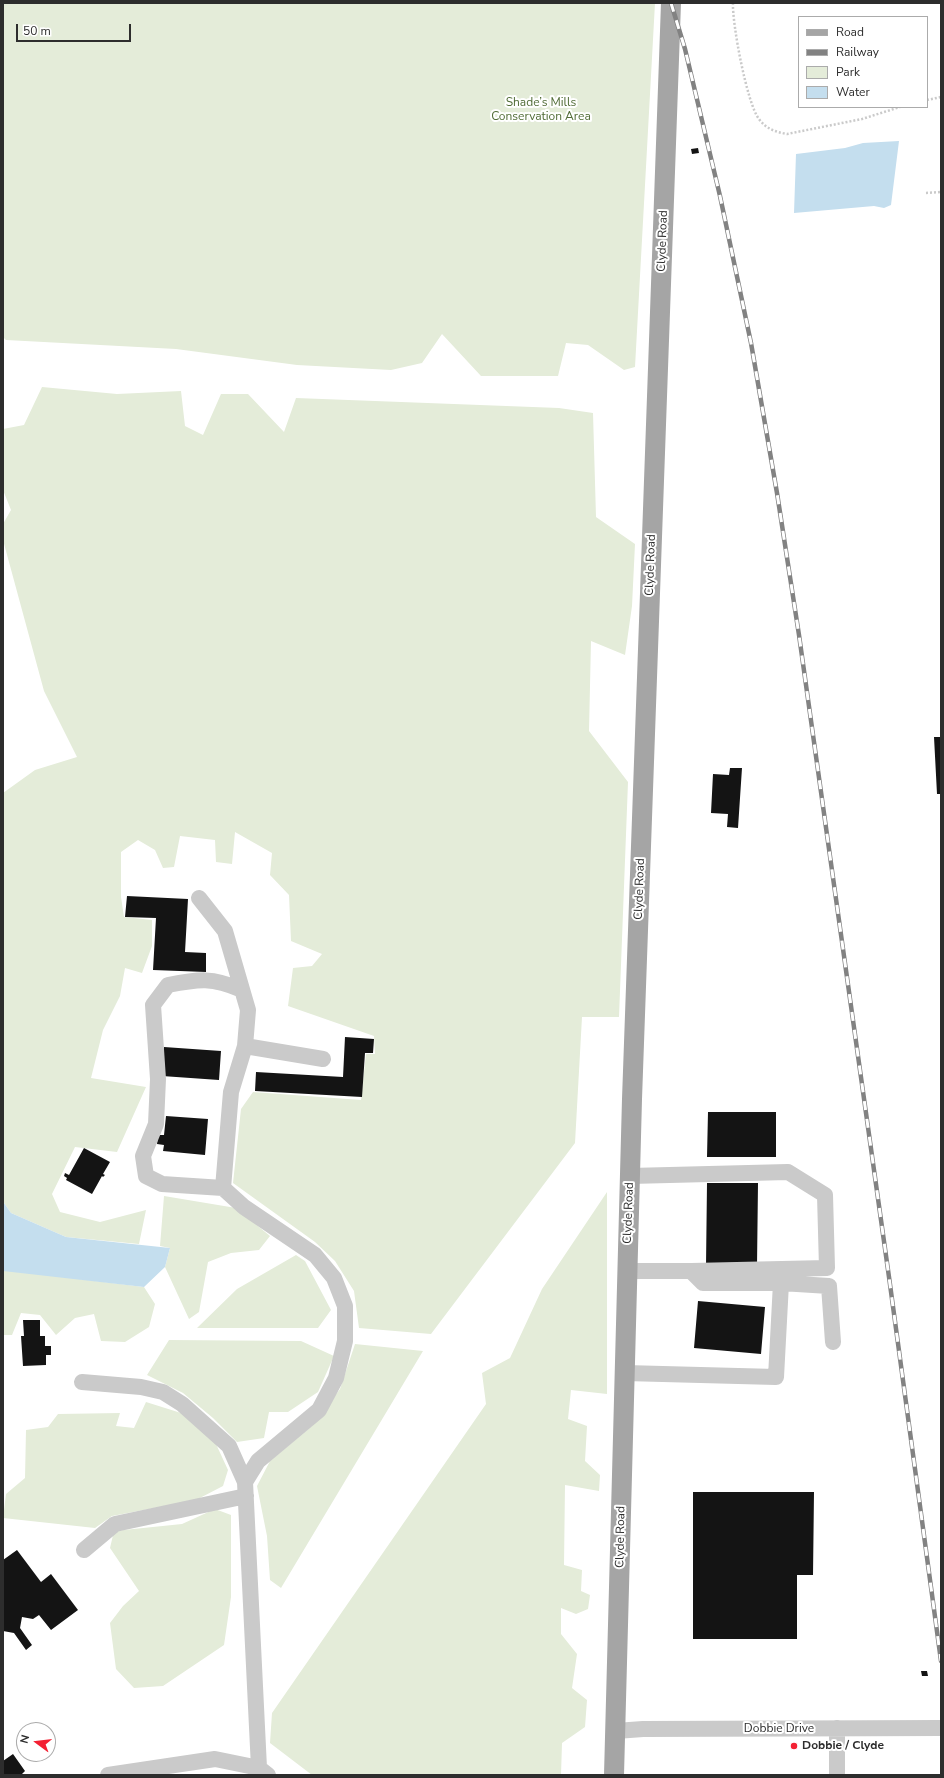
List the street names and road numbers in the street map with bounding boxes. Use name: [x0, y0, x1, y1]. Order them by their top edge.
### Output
street label: Clyde Road: [655, 210, 671, 272]
street label: Clyde Road: [643, 534, 659, 596]
street label: Clyde Road: [632, 858, 648, 920]
street label: Clyde Road: [621, 1182, 637, 1244]
street label: Clyde Road: [613, 1506, 629, 1568]
street label: Dobbie Drive: [744, 1722, 814, 1736]

